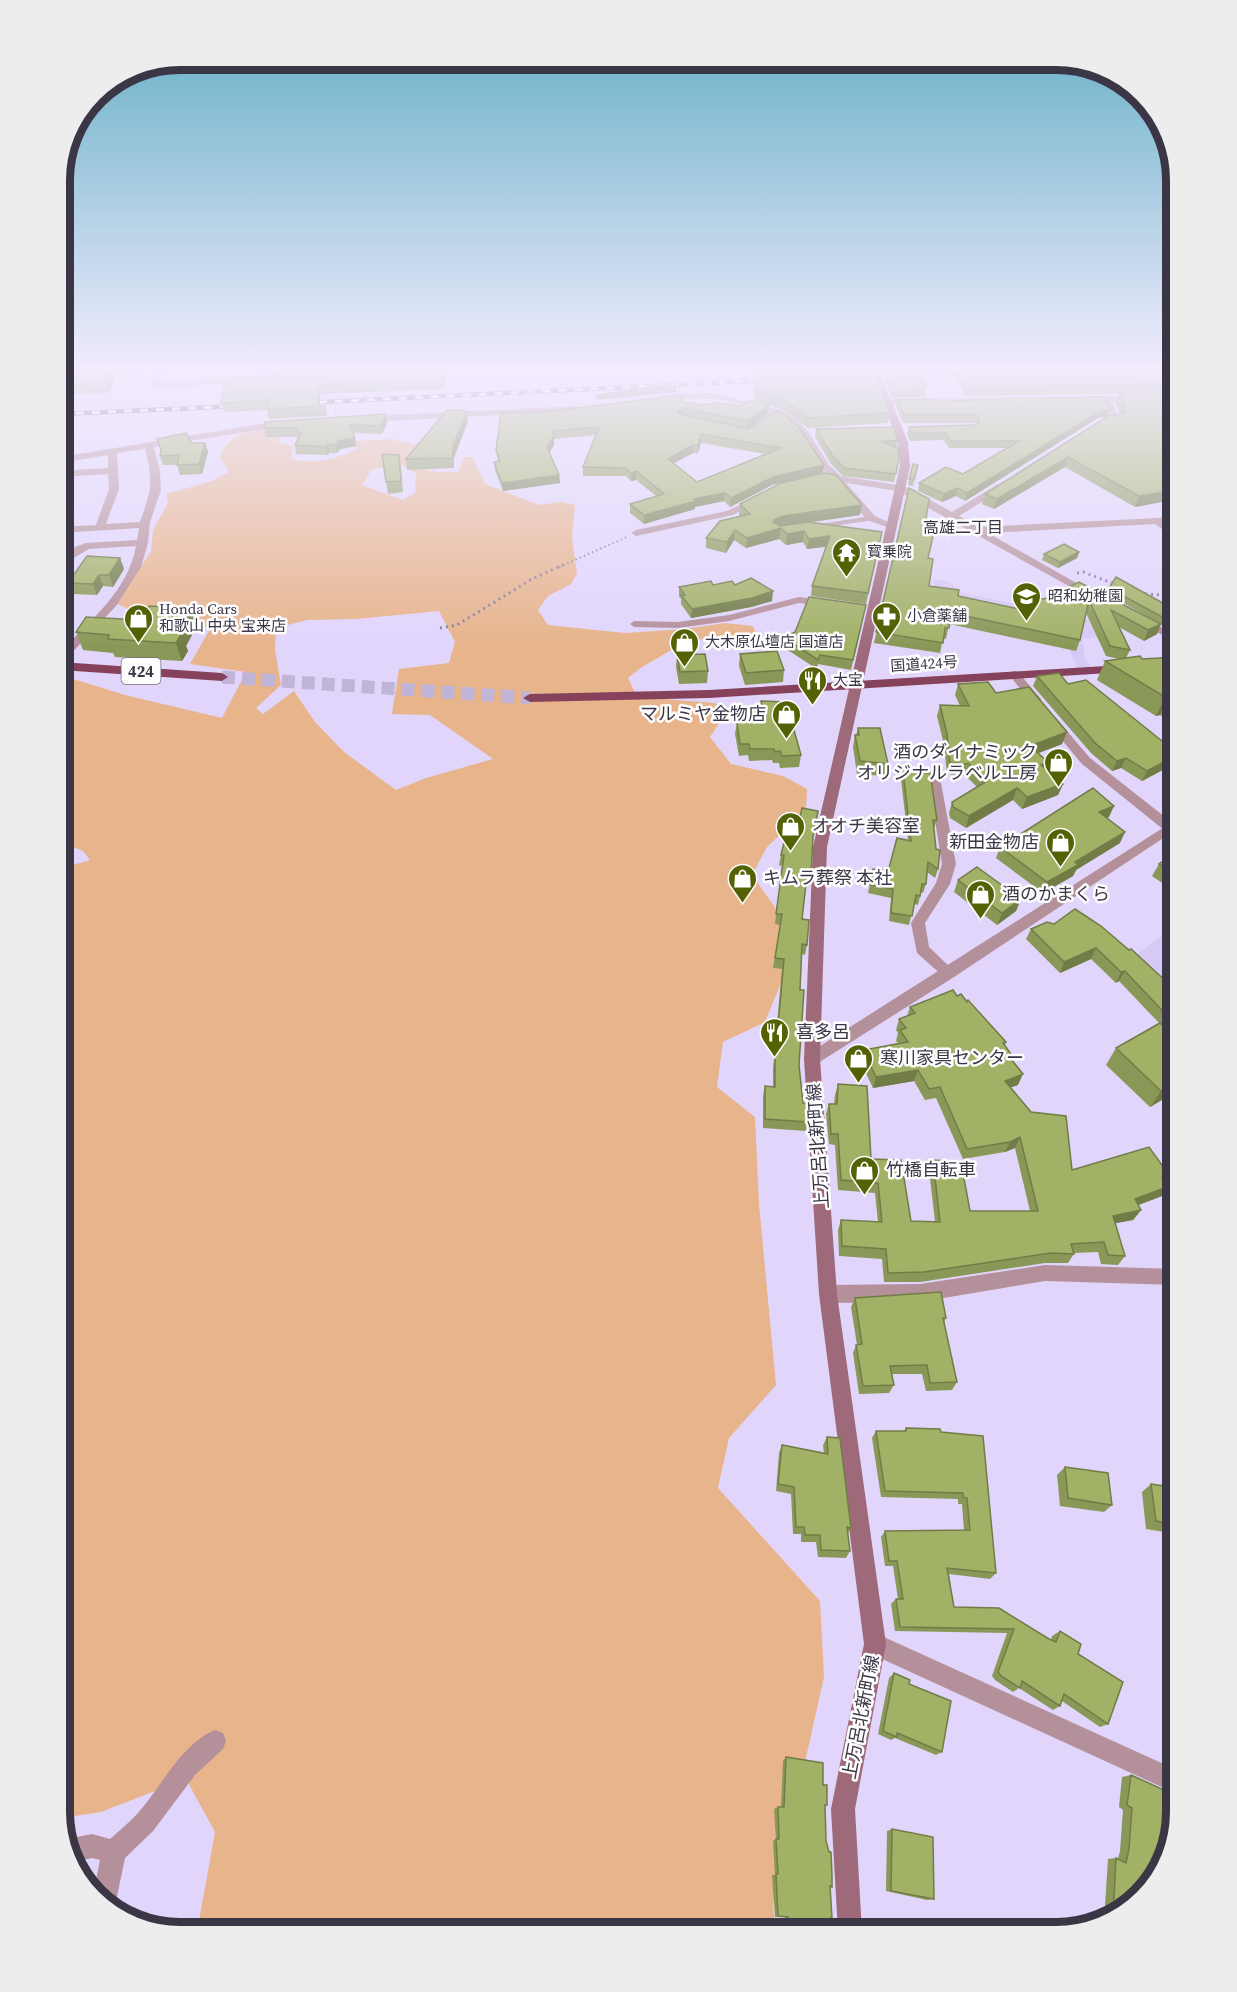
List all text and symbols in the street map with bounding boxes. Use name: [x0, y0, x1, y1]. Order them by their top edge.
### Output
district label: 高雄二丁目: [923, 516, 1003, 538]
temple icon: 寳乗院: [830, 536, 862, 578]
place label: 寳乗院: [867, 541, 912, 562]
school or university icon: 昭和幼稚園: [1011, 580, 1043, 622]
place label: 昭和幼稚園: [1048, 585, 1123, 606]
place label: Honda Cars 和歌山 中央 宝来店: [159, 598, 286, 636]
pharmacy icon: 小倉薬舗: [870, 600, 902, 642]
shop icon: Honda Cars 和歌山 中央 宝来店: [122, 602, 154, 644]
place label: 小倉薬舗: [907, 605, 967, 626]
shop icon: 大木原仏壇店 国道店: [668, 626, 700, 668]
place label: 大木原仏壇店 国道店: [705, 631, 844, 652]
street label: 国道424号: [890, 651, 958, 676]
road number: 424: [122, 658, 160, 684]
restaurant icon: 大宝: [796, 664, 828, 706]
place label: 大宝: [833, 669, 863, 690]
shop icon: マルミヤ金物店: [771, 698, 803, 740]
place label: マルミヤ金物店: [640, 701, 766, 726]
place label: 酒のダイナミック オリジナルラベル工房: [857, 739, 1037, 785]
shop icon: 酒のダイナミック オリジナルラベル工房: [1042, 746, 1074, 788]
shop icon: オオチ美容室: [775, 810, 807, 852]
place label: オオチ美容室: [812, 813, 920, 838]
shop icon: 新田金物店: [1044, 826, 1076, 868]
place label: 新田金物店: [949, 829, 1039, 854]
shop icon: キムラ葬祭 本社: [726, 862, 758, 904]
place label: キムラ葬祭 本社: [763, 865, 892, 890]
shop icon: 酒のかまくら: [965, 878, 997, 920]
place label: 酒のかまくら: [1002, 881, 1110, 906]
restaurant icon: 喜多呂: [759, 1016, 791, 1058]
place label: 喜多呂: [796, 1019, 850, 1044]
shop icon: 寒川家具センター: [843, 1042, 875, 1084]
place label: 寒川家具センター: [880, 1045, 1024, 1070]
street label: 上万呂北新町線: [801, 1082, 834, 1210]
shop icon: 竹橋自転車: [849, 1154, 881, 1196]
place label: 竹橋自転車: [886, 1157, 976, 1182]
street label: 上万呂北新町線: [836, 1653, 885, 1781]

